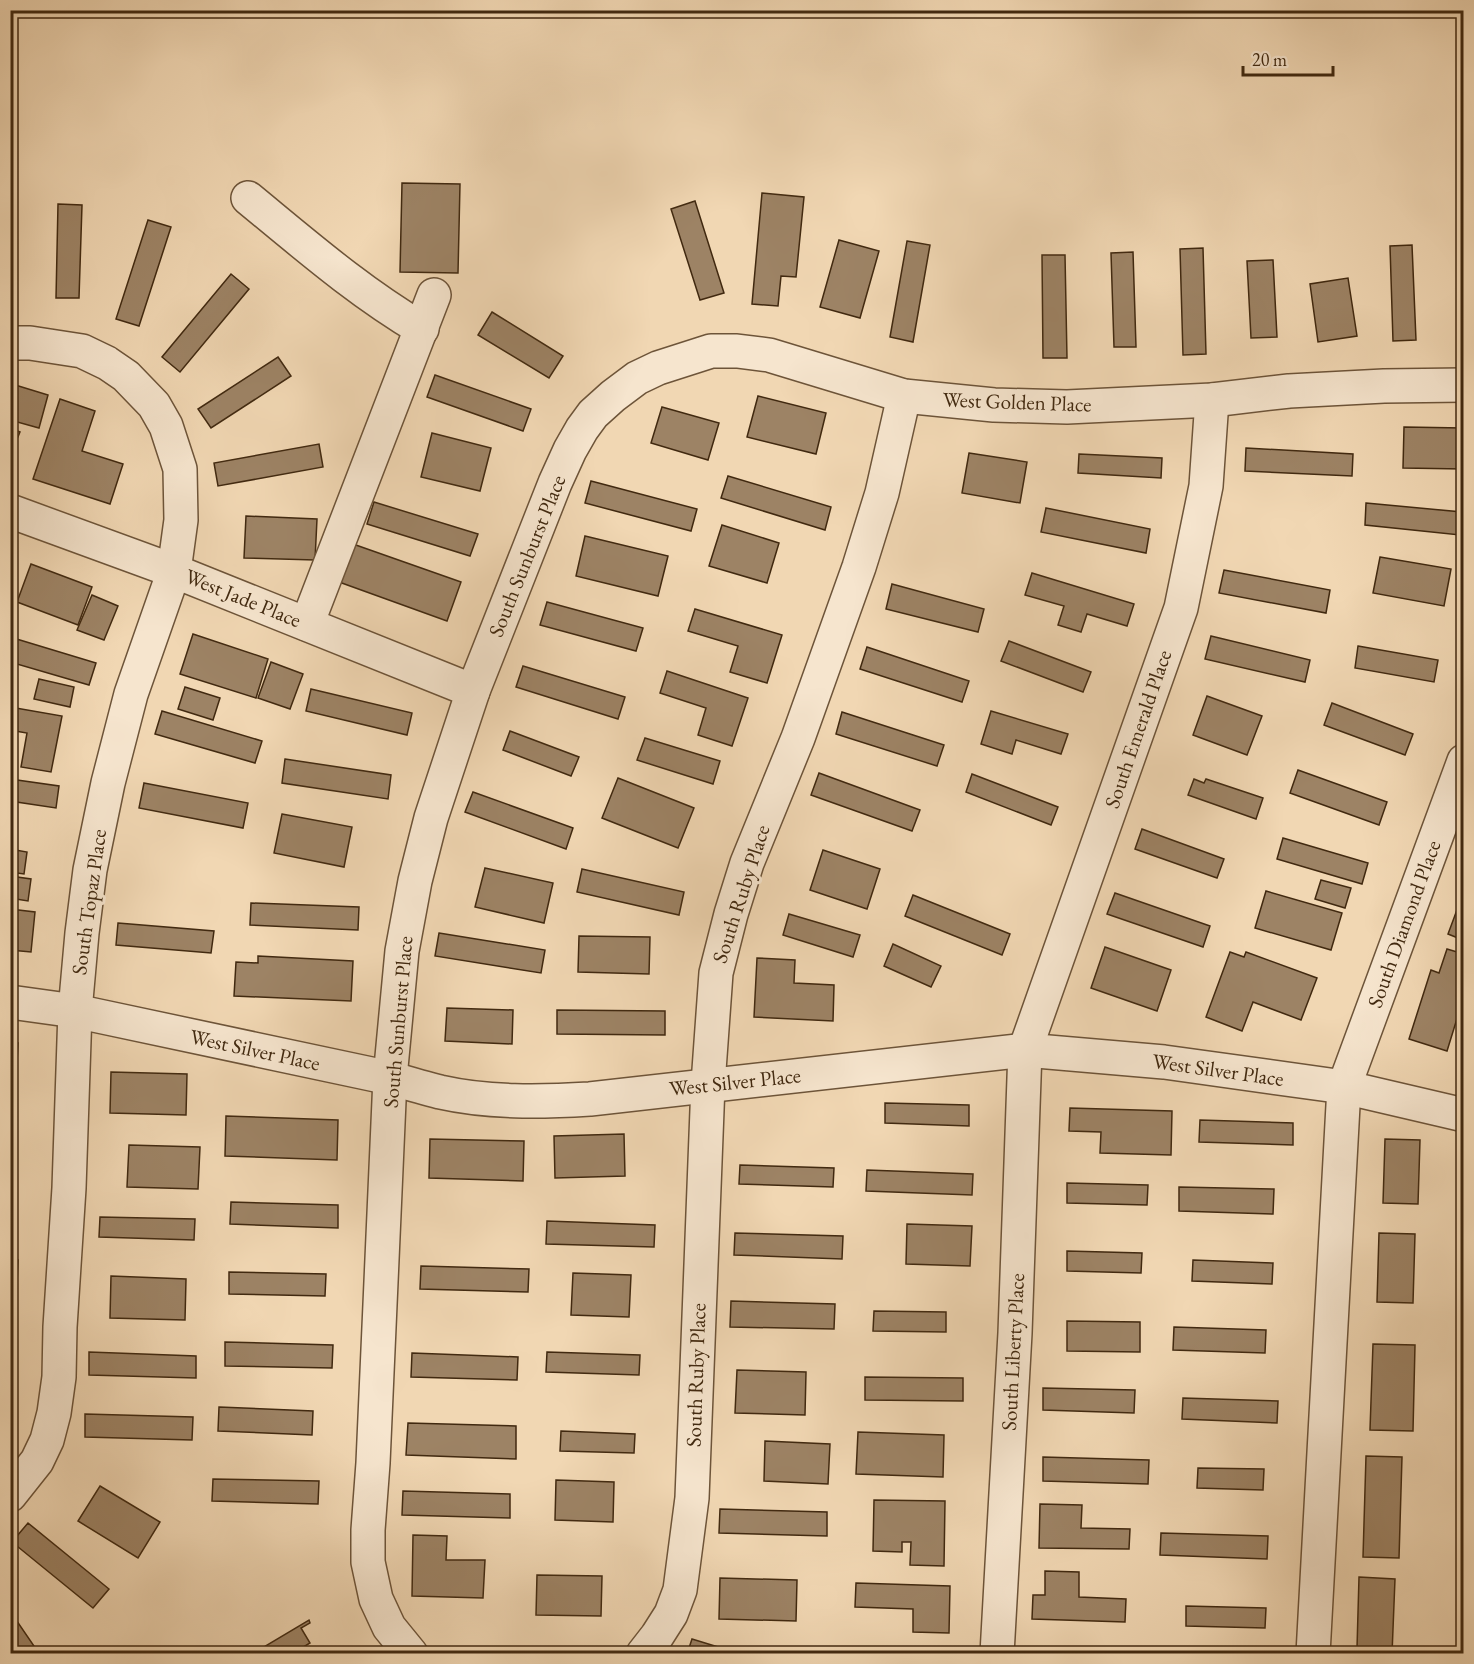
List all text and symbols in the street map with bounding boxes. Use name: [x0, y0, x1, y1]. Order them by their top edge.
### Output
scale bar: [1243, 39, 1333, 77]
text: 20 m: [1252, 48, 1287, 71]
street label: West Golden Place: [942, 385, 1092, 418]
street label: South Sunburst Place: [482, 471, 571, 641]
street label: West Jade Place: [181, 562, 305, 633]
street label: South Emerald Place: [1098, 646, 1177, 812]
street label: South Ruby Place: [705, 821, 776, 966]
street label: South Topaz Place: [65, 827, 112, 977]
street label: South Diamond Place: [1361, 836, 1446, 1011]
street label: South Sunburst Place: [377, 935, 418, 1109]
street label: West Silver Place: [188, 1023, 323, 1076]
street label: West Silver Place: [1151, 1047, 1285, 1092]
street label: West Silver Place: [668, 1061, 802, 1102]
street label: South Liberty Place: [995, 1273, 1030, 1431]
street label: South Ruby Place: [679, 1303, 712, 1447]

